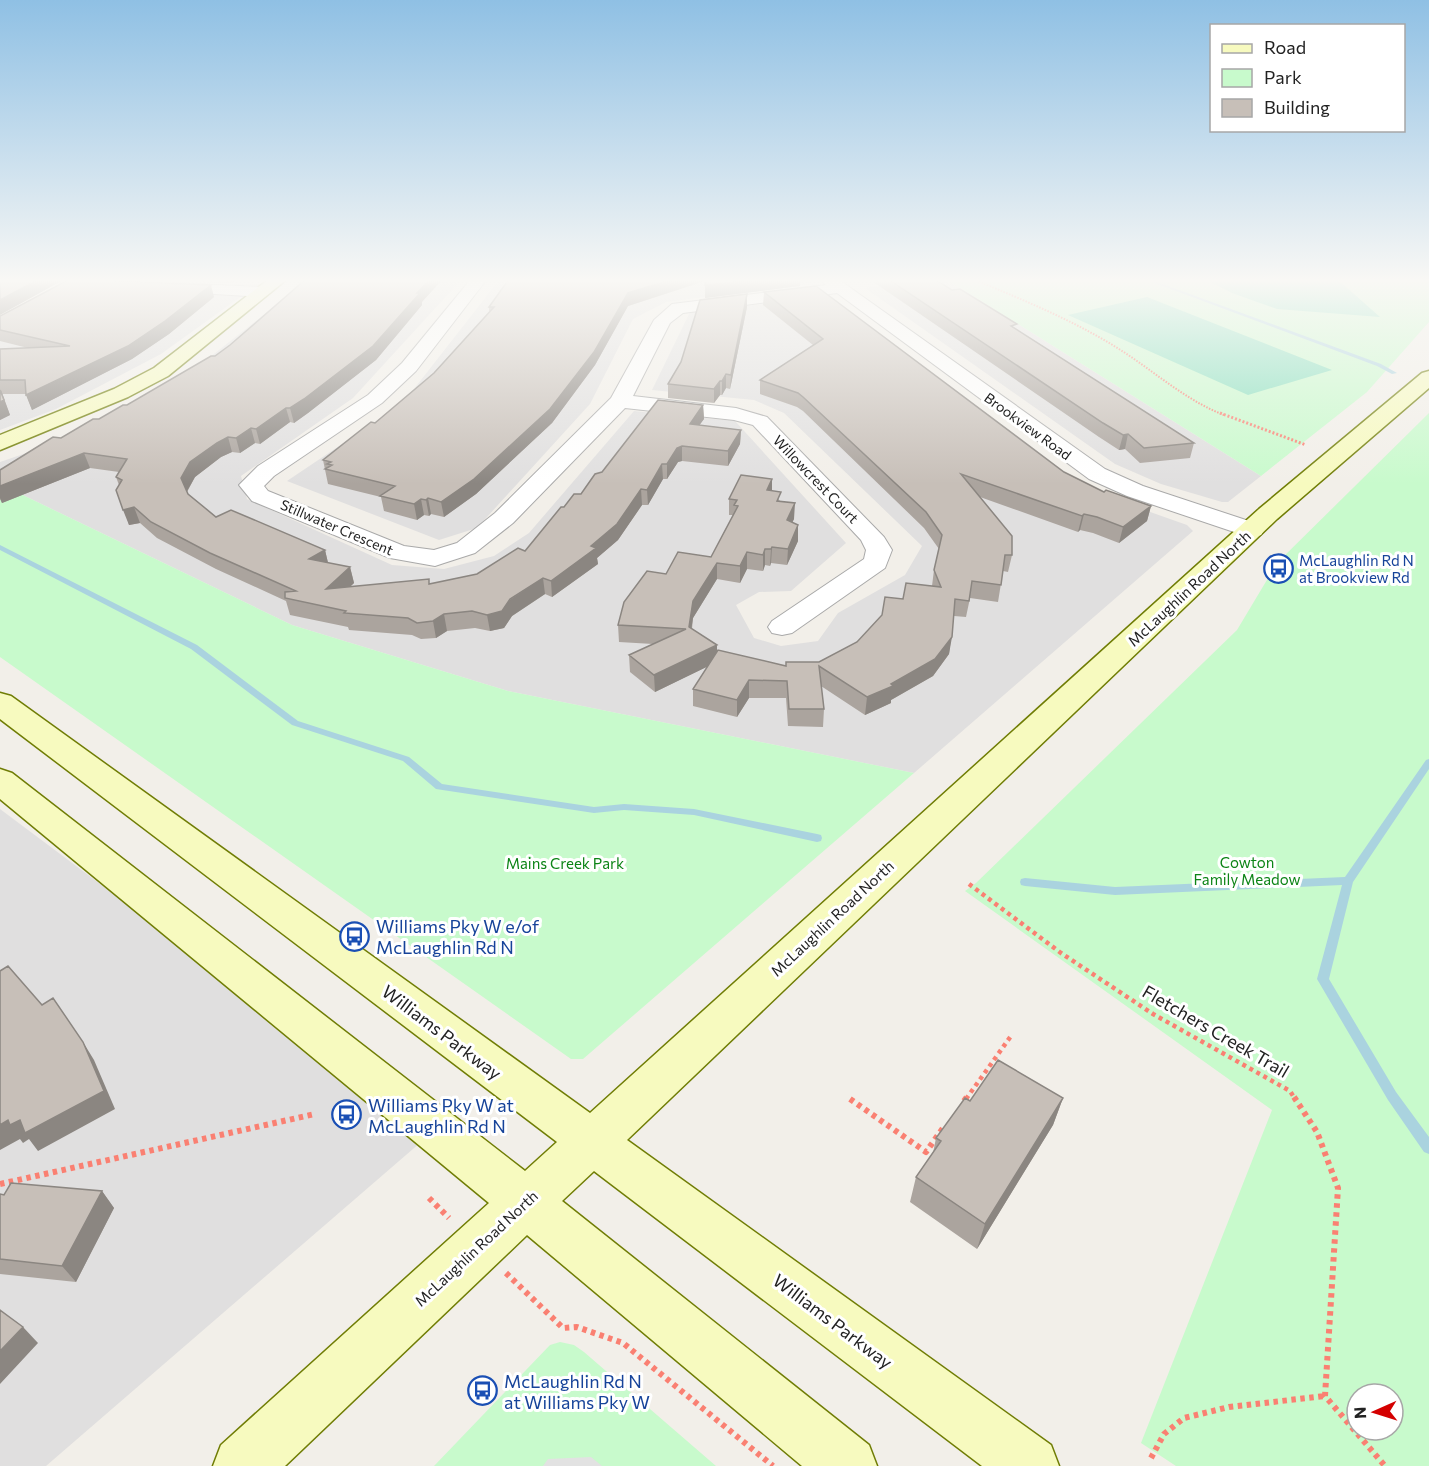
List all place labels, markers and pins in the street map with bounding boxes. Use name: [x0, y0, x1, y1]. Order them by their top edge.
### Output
place label: McLaughlin Rd N at Brookview Rd: [1299, 551, 1414, 586]
bus stop icon: McLaughlin Rd N at Brookview Rd: [1262, 553, 1294, 585]
place label: Williams Pky W e/of McLaughlin Rd N: [376, 915, 540, 958]
bus stop icon: Williams Pky W e/of McLaughlin Rd N: [339, 920, 371, 952]
place label: Williams Pky W at McLaughlin Rd N: [368, 1094, 514, 1137]
bus stop icon: Williams Pky W at McLaughlin Rd N: [331, 1099, 363, 1131]
place label: McLaughlin Rd N at Williams Pky W: [504, 1370, 650, 1413]
bus stop icon: McLaughlin Rd N at Williams Pky W: [467, 1375, 499, 1407]

